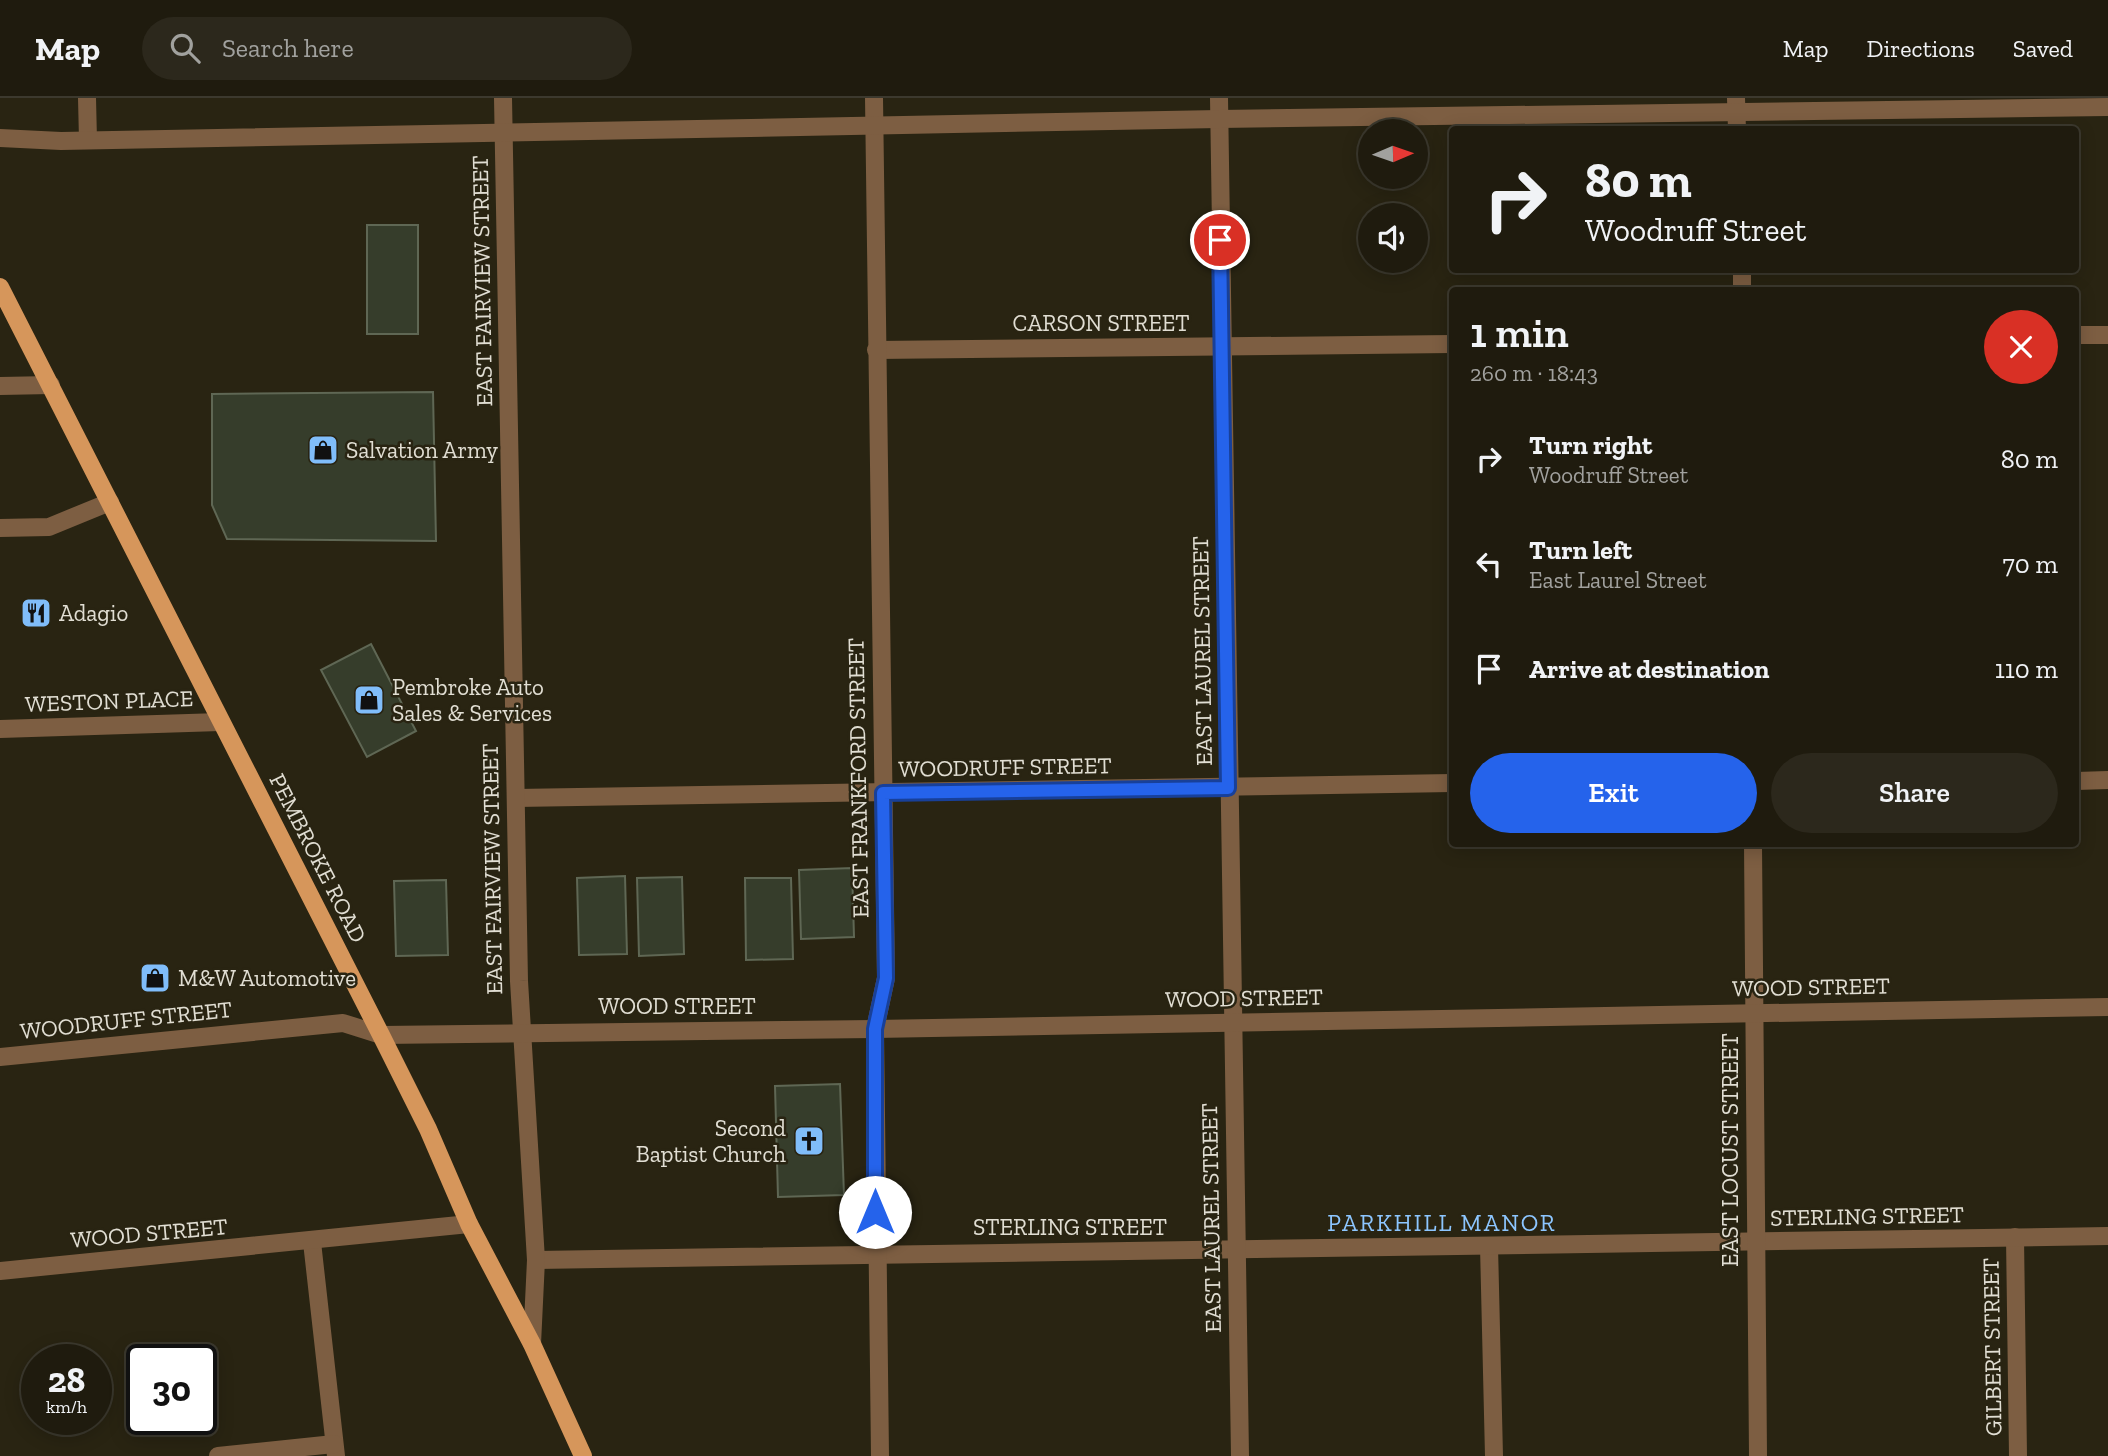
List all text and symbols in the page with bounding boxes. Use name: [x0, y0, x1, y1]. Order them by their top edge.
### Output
search box: [142, 17, 632, 80]
text: Map: [35, 29, 100, 68]
icon: search: [166, 29, 204, 67]
text: Search here: [222, 32, 354, 64]
text: Map: [1783, 34, 1829, 63]
text: Directions: [1867, 34, 1975, 63]
text: Saved: [2013, 34, 2073, 63]
north arrow: [1358, 119, 1428, 189]
map controls: [1358, 119, 1428, 273]
text: 80 m: [1585, 151, 1692, 210]
icon: right: [1470, 154, 1561, 245]
street label: EAST FAIRVIEW STREET: [466, 155, 498, 407]
button: sound: [1358, 203, 1428, 273]
pin: [1190, 210, 1250, 270]
text: Woodruff Street: [1585, 211, 1806, 249]
icon: arrive: [1201, 221, 1239, 259]
text: 1 min: [1470, 307, 1569, 358]
street label: CARSON STREET: [1013, 309, 1189, 337]
button: close: [1984, 310, 2058, 384]
text: 260 m · 18:43: [1470, 359, 1598, 387]
text: Turn right: [1529, 429, 1652, 461]
shop icon: Salvation Army: [306, 433, 340, 467]
place label: Salvation Army: [346, 436, 498, 464]
icon: right: [1470, 440, 1508, 478]
text: 80 m: [2001, 443, 2058, 475]
text: Woodruff Street: [1529, 461, 1688, 489]
text: Turn left: [1529, 534, 1632, 566]
street label: EAST LAUREL STREET: [1186, 536, 1218, 766]
icon: left: [1470, 545, 1508, 583]
text: 70 m: [2002, 548, 2058, 580]
text: East Laurel Street: [1529, 566, 1706, 594]
restaurant icon: Adagio: [19, 596, 53, 630]
place label: Adagio: [59, 599, 128, 627]
street label: EAST FRANKFORD STREET: [842, 638, 874, 918]
icon: arrive: [1470, 650, 1508, 688]
text: Arrive at destination: [1529, 653, 1769, 685]
text: 110 m: [1995, 653, 2058, 685]
place label: Pembroke Auto Sales & Services: [392, 673, 552, 727]
shop icon: Pembroke Auto Sales & Services: [352, 683, 386, 717]
street label: WESTON PLACE: [24, 684, 194, 718]
street label: EAST FAIRVIEW STREET: [476, 743, 508, 995]
street label: WOODRUFF STREET: [898, 751, 1112, 783]
button: Exit: [1470, 753, 1757, 833]
button: Share: [1771, 753, 2058, 833]
street label: PEMBROKE ROAD: [263, 769, 373, 947]
shop icon: M&W Automotive: [138, 961, 172, 995]
place label: M&W Automotive: [178, 964, 356, 992]
street label: WOOD STREET: [1732, 972, 1890, 1002]
street label: WOOD STREET: [1165, 983, 1323, 1013]
street label: WOOD STREET: [598, 992, 756, 1020]
street label: WOODRUFF STREET: [19, 995, 233, 1045]
street label: EAST LOCUST STREET: [1716, 1033, 1744, 1267]
street label: EAST LAUREL STREET: [1195, 1103, 1227, 1333]
place label: Second Baptist Church: [636, 1114, 786, 1168]
church icon: Second Baptist Church: [792, 1124, 826, 1158]
position arrow: [838, 1175, 912, 1249]
street label: STERLING STREET: [1770, 1200, 1964, 1232]
district label: PARKHILL MANOR: [1327, 1208, 1557, 1237]
street label: WOOD STREET: [69, 1212, 229, 1254]
street label: STERLING STREET: [973, 1213, 1167, 1241]
street label: GILBERT STREET: [1976, 1258, 2008, 1436]
speed limit sign: 30: [126, 1344, 217, 1435]
text: 28: [48, 1359, 85, 1401]
text: km/h: [46, 1396, 87, 1418]

